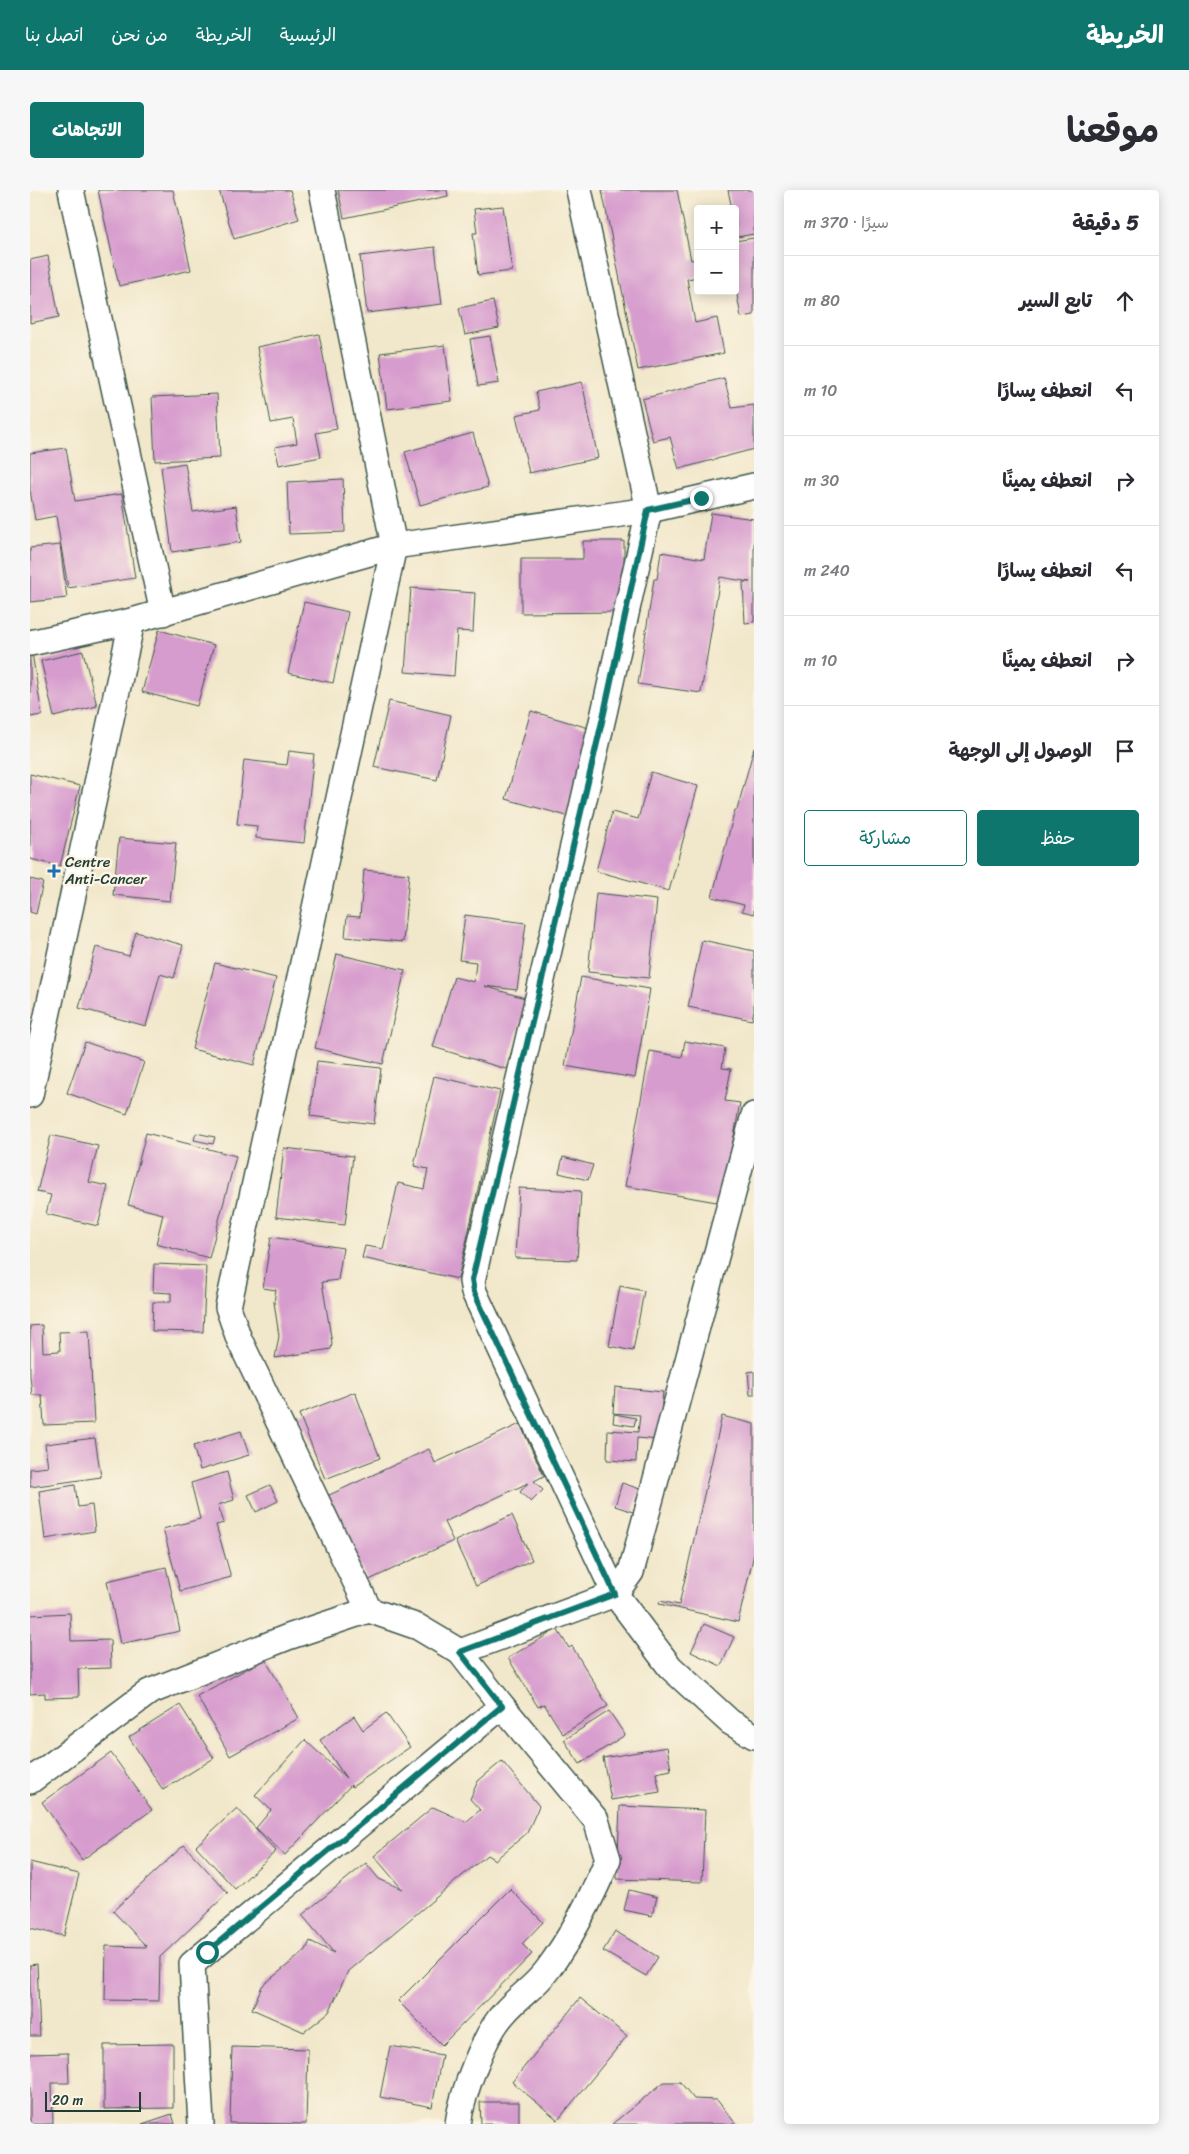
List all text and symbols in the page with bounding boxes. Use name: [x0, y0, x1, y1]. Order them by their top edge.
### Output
text: الخريطة: [1086, 14, 1164, 56]
text: اتصل بنا: [25, 19, 84, 51]
text: من نحن: [112, 19, 168, 51]
text: الخريطة: [196, 19, 252, 51]
text: الرئيسية: [280, 19, 336, 51]
text: موقعنا: [1066, 99, 1159, 161]
button: الاتجاهات: [30, 102, 144, 158]
text: 5 دقيقة: [1072, 204, 1139, 242]
map controls: [694, 205, 739, 295]
button: +: [694, 205, 739, 250]
text: سيرًا · 370 m: [804, 208, 889, 237]
button: −: [694, 250, 739, 295]
text: تابع السير: [1019, 284, 1092, 317]
text: 80 m: [804, 286, 840, 315]
icon: ahead: [1111, 287, 1139, 315]
text: انعطف يسارًا: [997, 374, 1092, 407]
text: 10 m: [804, 376, 837, 405]
icon: left: [1111, 377, 1139, 405]
text: انعطف يمينًا: [1002, 464, 1092, 497]
text: 30 m: [804, 466, 839, 495]
icon: right: [1111, 467, 1139, 495]
route end: [690, 487, 713, 510]
text: انعطف يسارًا: [997, 554, 1092, 587]
text: 240 m: [804, 556, 850, 585]
icon: left: [1111, 557, 1139, 585]
text: انعطف يمينًا: [1002, 644, 1092, 677]
text: 10 m: [804, 646, 837, 675]
icon: right: [1111, 647, 1139, 675]
text: الوصول إلى الوجهة: [949, 734, 1092, 767]
icon: arrive: [1111, 737, 1139, 765]
button: مشاركة: [804, 810, 967, 866]
button: حفظ: [977, 810, 1139, 866]
place label: Centre Anti-Cancer: [64, 849, 147, 892]
marker: Centre Anti-Cancer: [47, 864, 61, 878]
route start: [196, 1941, 219, 1964]
text: 20 m: [52, 2088, 83, 2113]
scale bar: [45, 2089, 141, 2112]

